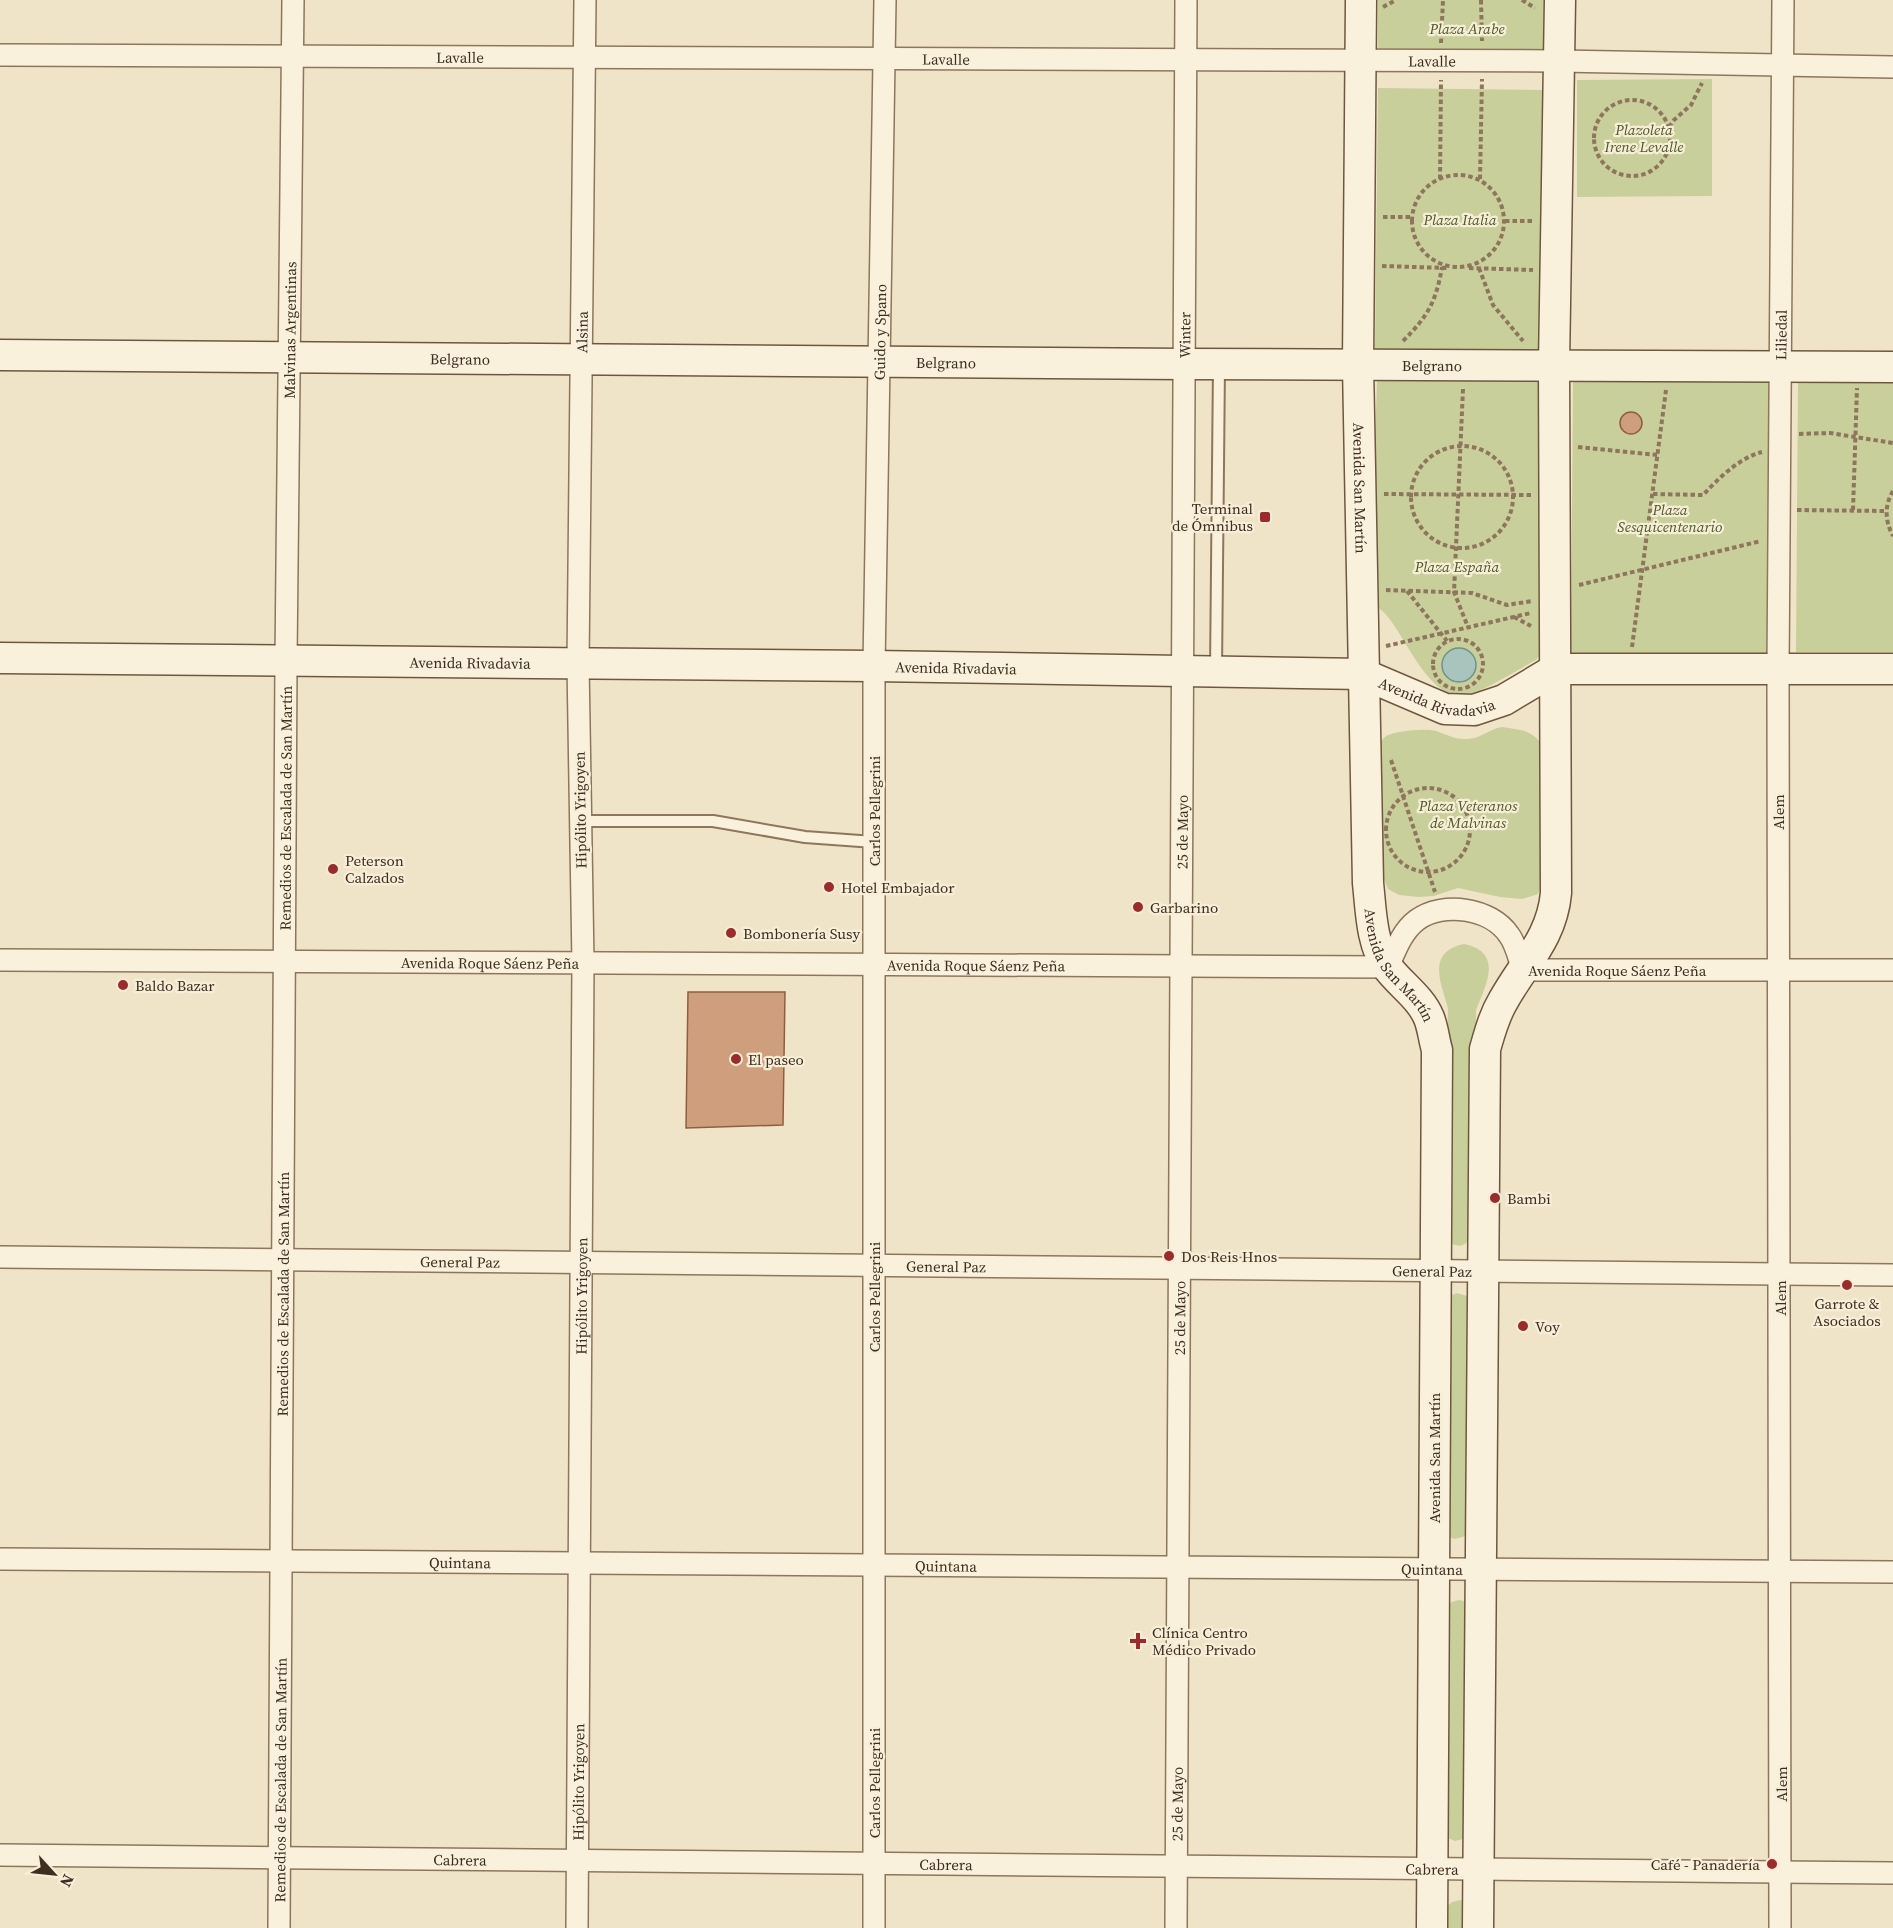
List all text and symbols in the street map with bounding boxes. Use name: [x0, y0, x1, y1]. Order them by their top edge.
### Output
park label: Plaza Arabe: [1428, 18, 1505, 39]
street label: Lavalle: [436, 46, 484, 67]
street label: Lavalle: [922, 48, 970, 69]
street label: Lavalle: [1408, 50, 1456, 71]
park label: Plazoleta Irene Levalle: [1604, 119, 1683, 157]
park label: Plaza Italia: [1422, 209, 1497, 230]
street label: Malvinas Argentinas: [278, 261, 301, 399]
street label: Guido y Spano: [868, 284, 891, 380]
street label: Liliedal: [1770, 309, 1791, 360]
street label: Alsina: [571, 311, 592, 353]
street label: Winter: [1174, 311, 1195, 358]
street label: Belgrano: [430, 348, 490, 369]
street label: Belgrano: [916, 351, 976, 373]
street label: Belgrano: [1402, 354, 1462, 376]
street label: Avenida San Martín: [1349, 422, 1372, 554]
place label: Terminal de Ómnibus: [1172, 498, 1254, 536]
park label: Plaza Sesquicentenario: [1618, 499, 1722, 537]
marker: Terminal de Ómnibus: [1258, 510, 1272, 524]
park label: Plaza España: [1414, 556, 1499, 577]
street label: Avenida Rivadavia: [409, 651, 531, 673]
street label: Avenida Rivadavia: [895, 656, 1017, 679]
street label: Avenida Rivadavia: [1376, 671, 1498, 721]
street label: Remedios de Escalada de San Martín: [274, 686, 296, 930]
street label: Hipólito Yrigoyen: [568, 751, 592, 869]
street label: Carlos Pellegrini: [864, 756, 885, 866]
street label: Alem: [1768, 794, 1789, 830]
street label: 25 de Mayo: [1171, 795, 1192, 869]
park label: Plaza Veteranos de Malvinas: [1418, 795, 1518, 833]
place label: Peterson Calzados: [345, 850, 404, 888]
marker: Peterson Calzados: [326, 862, 340, 876]
place label: Hotel Embajador: [841, 877, 955, 898]
marker: Hotel Embajador: [822, 880, 836, 894]
place label: Garbarino: [1150, 897, 1218, 918]
marker: Garbarino: [1131, 900, 1145, 914]
street label: Avenida San Martín: [1360, 907, 1440, 1025]
place label: Bombonería Susy: [743, 923, 861, 944]
marker: Bombonería Susy: [724, 926, 738, 940]
street label: Avenida Roque Sáenz Peña: [401, 952, 580, 973]
street label: Avenida Roque Sáenz Peña: [887, 954, 1066, 976]
street label: Avenida Roque Sáenz Peña: [1528, 960, 1707, 981]
place label: Baldo Bazar: [135, 975, 215, 996]
marker: Baldo Bazar: [116, 978, 130, 992]
place label: El paseo: [748, 1049, 804, 1070]
marker: El paseo: [729, 1052, 743, 1066]
street label: Remedios de Escalada de San Martín: [271, 1172, 294, 1416]
place label: Bambi: [1507, 1188, 1551, 1209]
marker: Bambi: [1488, 1191, 1502, 1205]
street label: Hipólito Yrigoyen: [570, 1237, 592, 1355]
street label: Carlos Pellegrini: [864, 1242, 885, 1352]
place label: Dos Reis Hnos: [1181, 1246, 1277, 1267]
marker: Dos Reis Hnos: [1162, 1249, 1176, 1263]
street label: General Paz: [420, 1250, 500, 1272]
street label: General Paz: [906, 1255, 986, 1277]
street label: General Paz: [1392, 1260, 1472, 1281]
marker: Garrote & Asociados: [1840, 1278, 1854, 1292]
street label: Alem: [1770, 1280, 1791, 1316]
street label: 25 de Mayo: [1168, 1281, 1190, 1355]
place label: Garrote & Asociados: [1813, 1293, 1881, 1331]
place label: Voy: [1535, 1316, 1560, 1337]
marker: Voy: [1516, 1319, 1530, 1333]
street label: Avenida San Martín: [1424, 1393, 1445, 1523]
street label: Quintana: [429, 1551, 491, 1573]
street label: Quintana: [915, 1555, 977, 1576]
street label: Quintana: [1401, 1558, 1463, 1580]
place label: Clínica Centro Médico Privado: [1152, 1622, 1256, 1660]
marker: Clínica Centro Médico Privado: [1129, 1632, 1147, 1650]
street label: Remedios de Escalada de San Martín: [269, 1658, 291, 1902]
street label: Hipólito Yrigoyen: [567, 1723, 589, 1841]
street label: Carlos Pellegrini: [864, 1728, 885, 1838]
street label: Alem: [1771, 1766, 1792, 1802]
street label: 25 de Mayo: [1166, 1767, 1187, 1841]
north arrow: [24, 1844, 84, 1904]
street label: Cabrera: [433, 1849, 487, 1870]
street label: Cabrera: [919, 1853, 973, 1875]
place label: Café - Panadería: [1651, 1854, 1760, 1875]
marker: Café - Panadería: [1765, 1857, 1779, 1871]
street label: Cabrera: [1405, 1858, 1459, 1879]
text: N: [55, 1871, 80, 1891]

